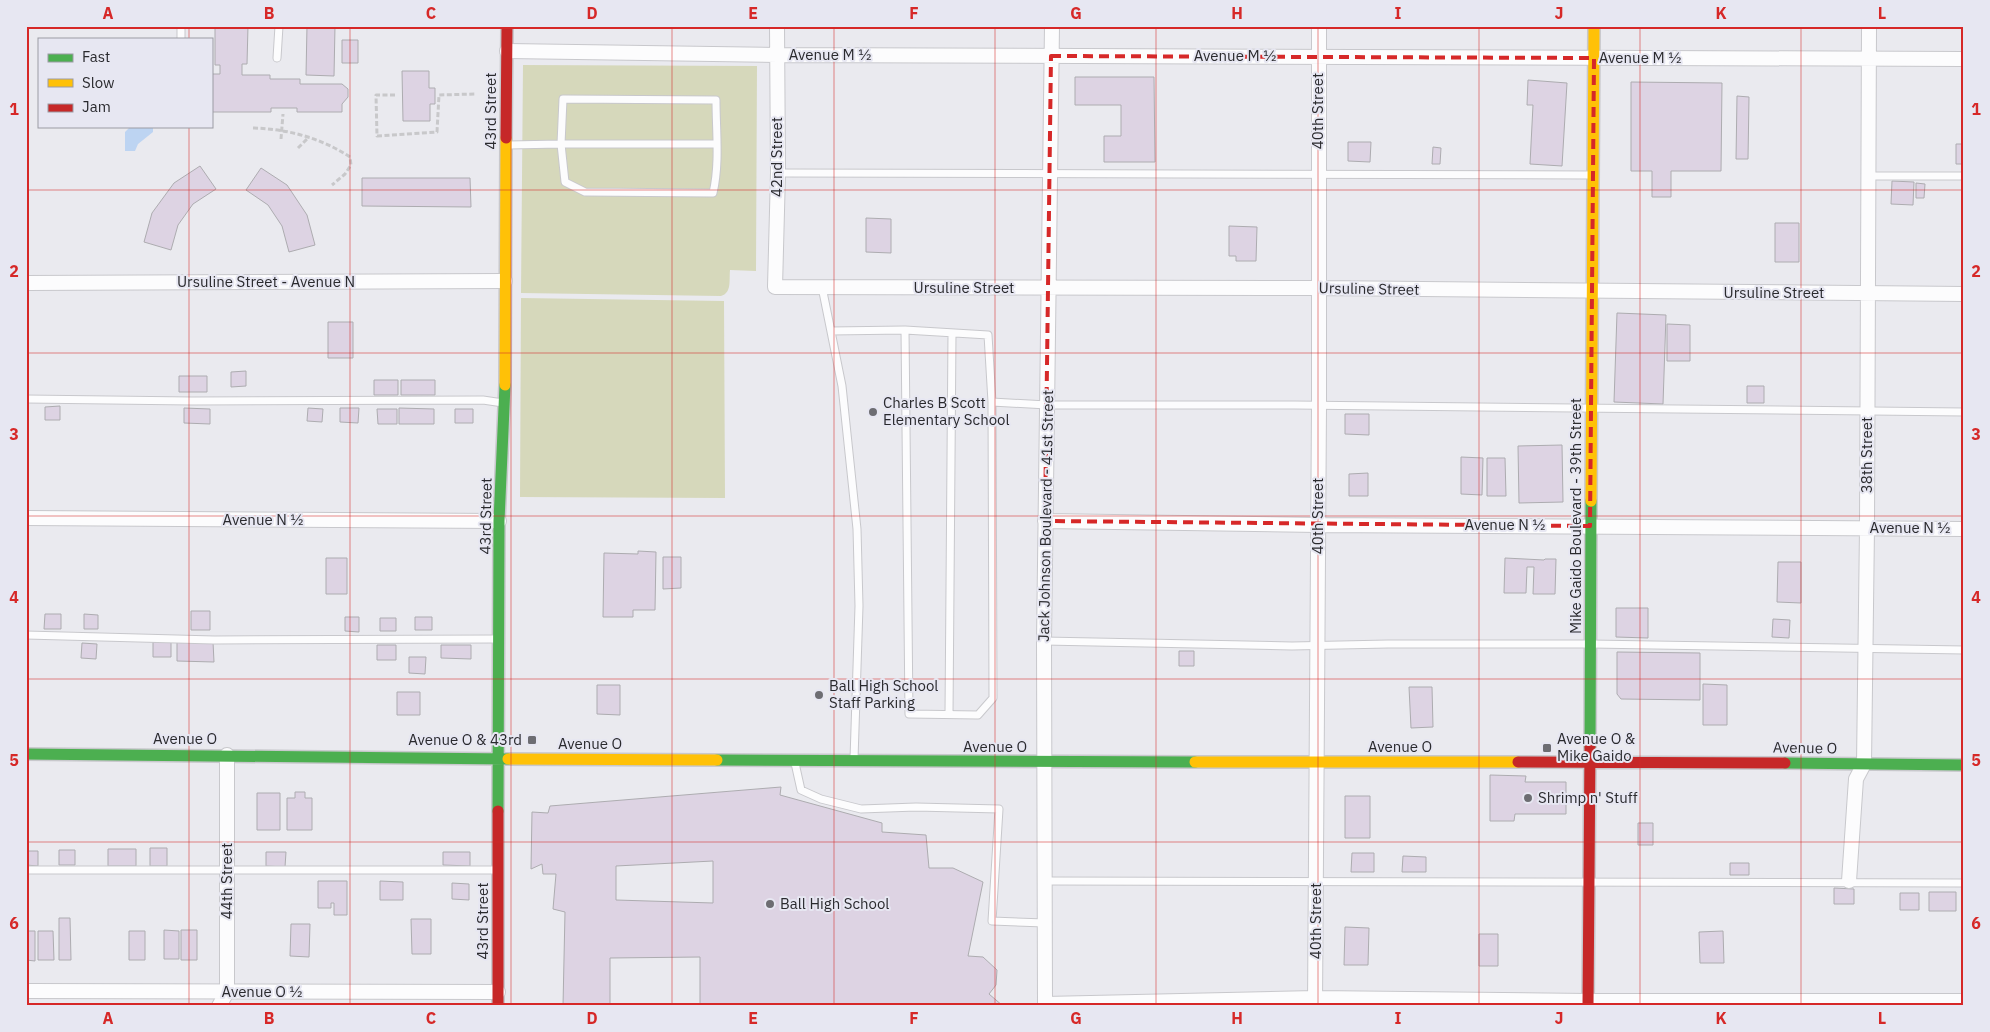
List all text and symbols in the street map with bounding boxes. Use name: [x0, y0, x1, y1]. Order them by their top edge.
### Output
text: A: [103, 3, 114, 23]
text: B: [264, 3, 275, 23]
text: C: [426, 3, 436, 23]
text: D: [586, 3, 598, 23]
text: E: [748, 3, 758, 23]
text: F: [909, 3, 919, 23]
text: G: [1070, 3, 1082, 23]
text: H: [1231, 3, 1243, 23]
text: I: [1395, 3, 1402, 23]
text: J: [1555, 3, 1563, 23]
text: K: [1715, 3, 1727, 23]
text: L: [1878, 3, 1886, 23]
legend: [38, 38, 212, 128]
street label: Avenue M ½: [789, 45, 871, 64]
street label: Avenue M ½: [1194, 46, 1276, 65]
text: Fast: [82, 47, 110, 66]
street label: Avenue M ½: [1599, 48, 1681, 67]
text: Slow: [82, 73, 115, 92]
street label: 43rd Street: [481, 73, 500, 149]
street label: 40th Street: [1308, 73, 1327, 149]
text: Jam: [82, 97, 111, 116]
text: 1: [9, 99, 19, 119]
text: 1: [1971, 99, 1981, 119]
street label: 42nd Street: [767, 117, 786, 197]
text: 2: [9, 261, 19, 281]
text: 2: [1971, 261, 1981, 281]
street label: Ursuline Street - Avenue N: [177, 272, 355, 291]
street label: Ursuline Street: [914, 278, 1014, 297]
street label: Ursuline Street: [1318, 278, 1420, 299]
street label: Ursuline Street: [1724, 283, 1824, 302]
street label: Jack Johnson Boulevard - 41st Street: [1034, 390, 1057, 642]
place label: Charles B Scott Elementary School: [883, 393, 1010, 429]
street label: Mike Gaido Boulevard - 39th Street: [1566, 398, 1585, 634]
marker: Charles B Scott Elementary School: [867, 406, 879, 418]
street label: 38th Street: [1857, 417, 1876, 493]
text: 3: [9, 424, 19, 444]
text: 3: [1971, 424, 1981, 444]
street label: 43rd Street: [475, 477, 496, 555]
street label: 40th Street: [1308, 478, 1327, 554]
street label: Avenue N ½: [223, 510, 303, 529]
street label: Avenue N ½: [1465, 515, 1545, 534]
street label: Avenue N ½: [1870, 518, 1950, 537]
text: 4: [9, 587, 19, 607]
text: 4: [1971, 587, 1981, 607]
place label: Ball High School Staff Parking: [829, 676, 938, 712]
marker: Ball High School Staff Parking: [813, 689, 825, 701]
street label: Avenue O: [153, 729, 217, 748]
place label: Avenue O & Mike Gaido: [1557, 729, 1636, 765]
place label: Avenue O & 43rd: [408, 730, 522, 749]
marker: Avenue O & 43rd: [526, 734, 538, 746]
street label: Avenue O: [558, 734, 622, 753]
street label: Avenue O: [963, 737, 1027, 756]
street label: Avenue O: [1368, 737, 1432, 756]
street label: Avenue O: [1773, 737, 1837, 758]
marker: Avenue O & Mike Gaido: [1541, 742, 1553, 754]
text: 5: [9, 750, 19, 770]
text: 5: [1971, 750, 1981, 770]
place label: Shrimp n' Stuff: [1538, 788, 1638, 807]
marker: Shrimp n' Stuff: [1522, 792, 1534, 804]
street label: 44th Street: [217, 843, 236, 919]
street label: 43rd Street: [473, 883, 492, 959]
street label: 40th Street: [1306, 883, 1325, 959]
place label: Ball High School: [780, 894, 889, 913]
marker: Ball High School: [764, 898, 776, 910]
text: 6: [9, 913, 19, 933]
text: 6: [1971, 913, 1981, 933]
street label: Avenue O ½: [222, 982, 302, 1001]
text: A: [103, 1008, 114, 1028]
text: B: [264, 1008, 275, 1028]
text: C: [426, 1008, 436, 1028]
text: D: [586, 1008, 598, 1028]
text: E: [748, 1008, 758, 1028]
text: F: [909, 1008, 919, 1028]
text: G: [1070, 1008, 1082, 1028]
text: H: [1231, 1008, 1243, 1028]
text: I: [1395, 1008, 1402, 1028]
text: J: [1555, 1008, 1563, 1028]
text: K: [1715, 1008, 1727, 1028]
text: L: [1878, 1008, 1886, 1028]

